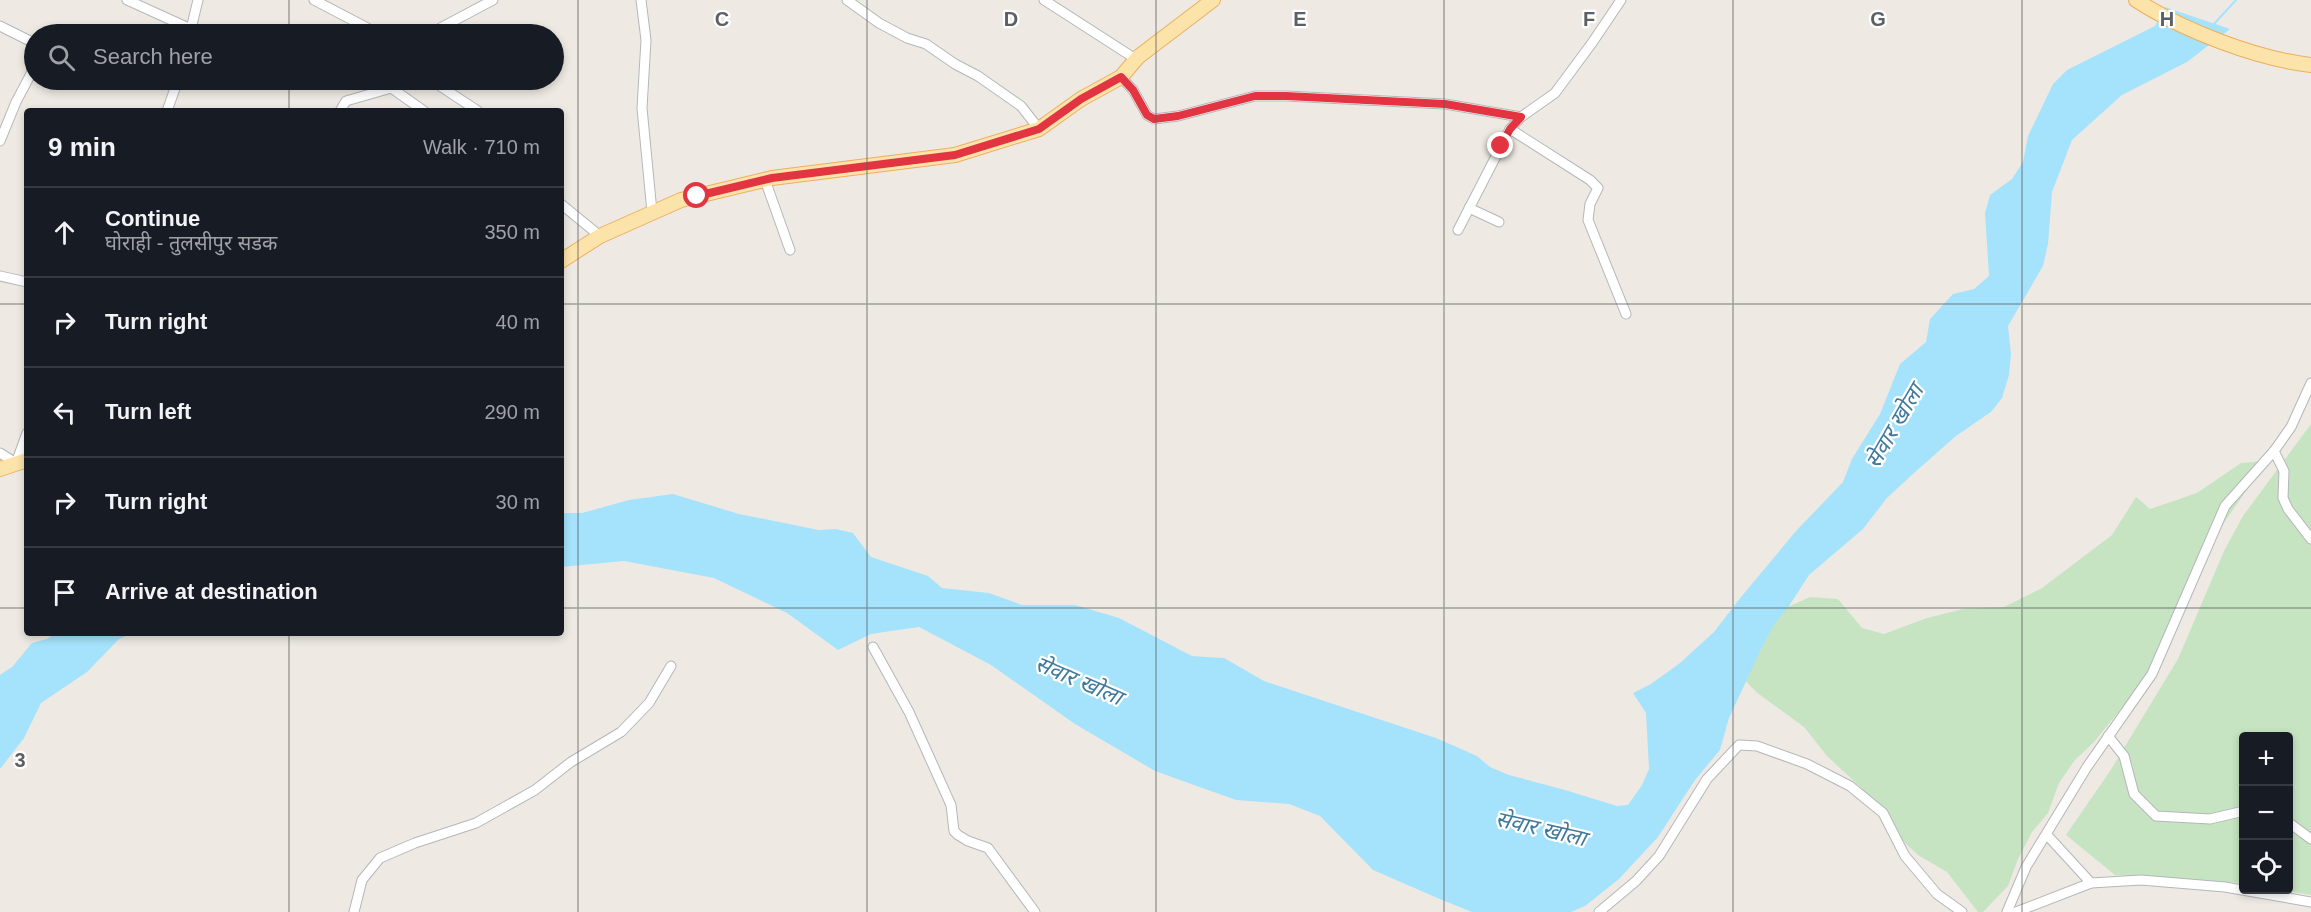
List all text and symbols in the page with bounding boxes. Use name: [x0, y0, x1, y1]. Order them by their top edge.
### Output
text: C: [715, 8, 729, 30]
text: D: [1004, 8, 1018, 30]
text: E: [1293, 8, 1307, 30]
text: F: [1583, 8, 1595, 30]
text: G: [1870, 8, 1886, 30]
text: H: [2160, 8, 2174, 30]
search box: [24, 24, 564, 90]
icon: search: [45, 41, 78, 74]
text: Search here: [93, 44, 213, 69]
text: 9 min: [48, 132, 116, 162]
route end: [1487, 132, 1513, 158]
text: Walk · 710 m: [423, 136, 540, 158]
route start: [683, 182, 709, 208]
text: Continue: [105, 206, 200, 231]
icon: ahead: [48, 216, 81, 249]
text: 350 m: [484, 221, 540, 243]
text: घोराही - तुलसीपुर सडक: [105, 232, 277, 254]
icon: right: [48, 306, 81, 339]
text: Turn right: [105, 309, 207, 334]
text: 40 m: [496, 311, 540, 333]
water label: सेवार खोला: [1861, 376, 1930, 472]
icon: left: [48, 396, 81, 429]
text: Turn left: [105, 399, 191, 424]
text: 290 m: [484, 401, 540, 423]
icon: right: [48, 486, 81, 519]
text: Turn right: [105, 489, 207, 514]
text: 30 m: [496, 491, 540, 513]
icon: arrive: [48, 576, 81, 609]
text: Arrive at destination: [105, 579, 318, 604]
water label: सेवार खोला: [1031, 651, 1130, 712]
map controls: [2239, 732, 2293, 894]
button: +: [2239, 732, 2293, 786]
text: 3: [14, 749, 26, 771]
button: −: [2239, 786, 2293, 840]
water label: सेवार खोला: [1493, 806, 1593, 852]
button: locate: [2239, 840, 2293, 894]

